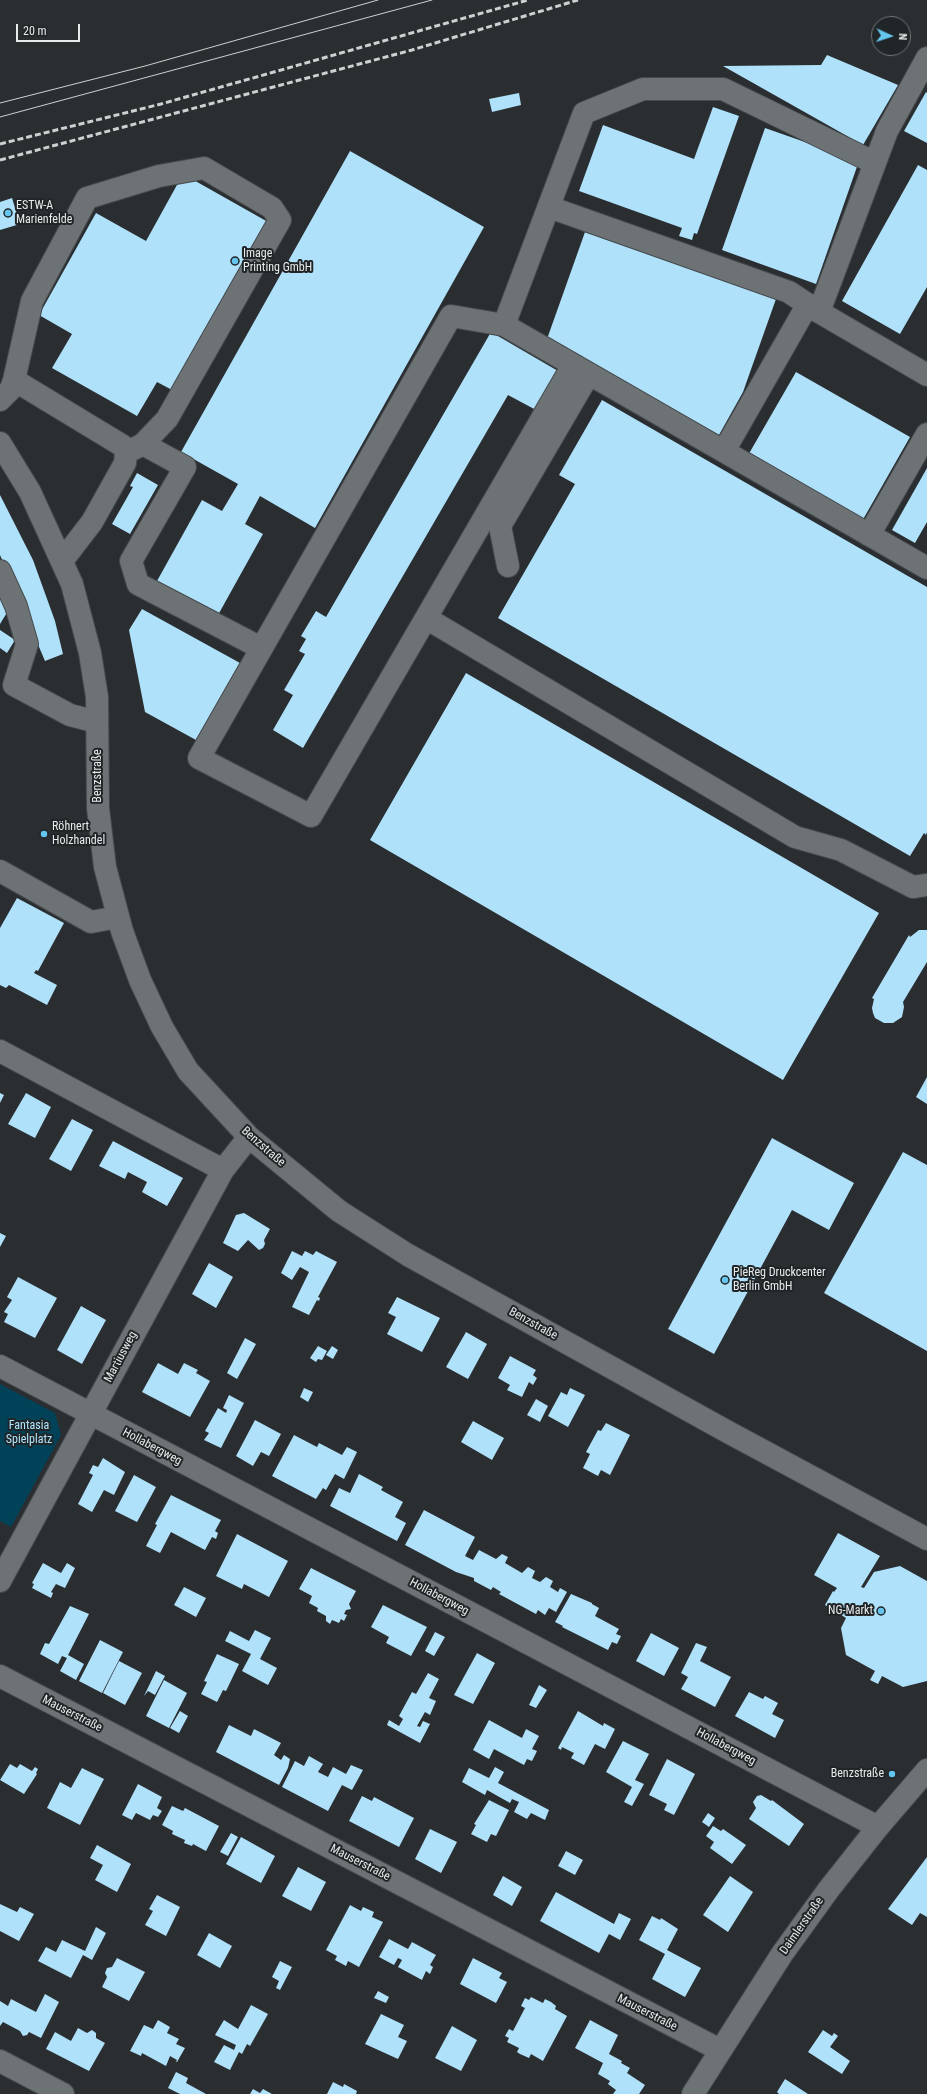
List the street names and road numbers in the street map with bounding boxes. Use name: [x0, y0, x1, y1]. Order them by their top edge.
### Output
street label: Benzstraße: [91, 749, 105, 803]
street label: Benzstraße: [238, 1124, 288, 1170]
street label: Benzstraße: [506, 1305, 560, 1343]
street label: Martiusweg: [102, 1329, 140, 1385]
street label: Hollabergweg: [120, 1425, 184, 1469]
street label: Hollabergweg: [407, 1575, 471, 1619]
street label: Mauserstraße: [40, 1693, 104, 1735]
street label: Hollabergweg: [694, 1725, 758, 1769]
street label: Mauserstraße: [328, 1842, 392, 1884]
street label: Daimlerstraße: [777, 1895, 827, 1957]
street label: Mauserstraße: [615, 1992, 679, 2034]

